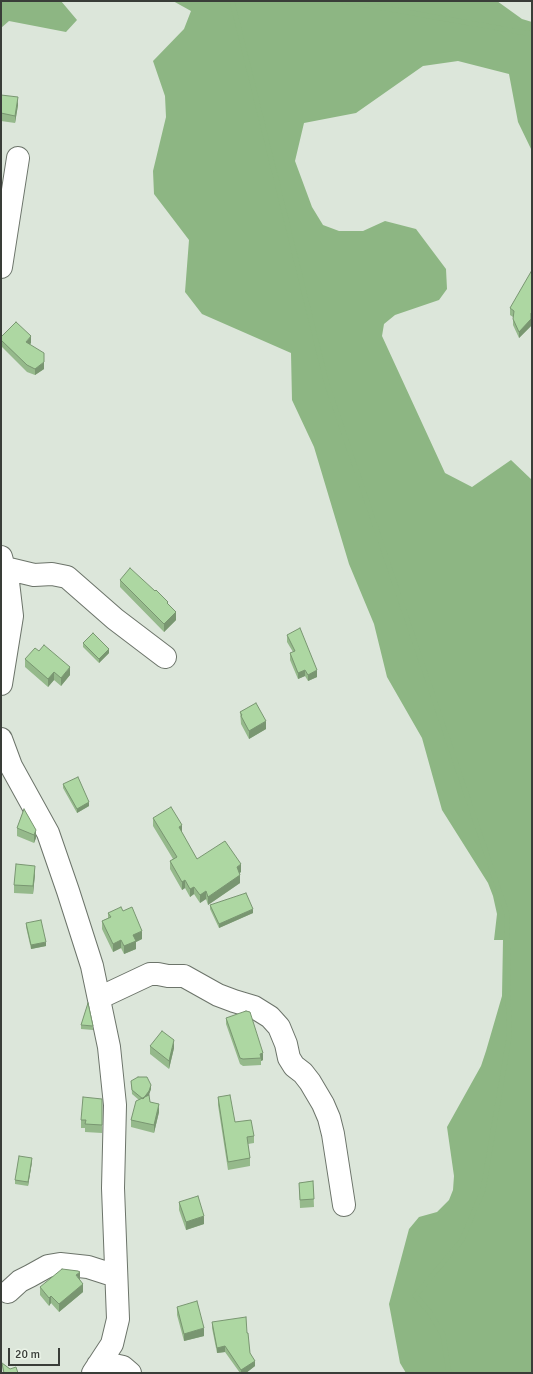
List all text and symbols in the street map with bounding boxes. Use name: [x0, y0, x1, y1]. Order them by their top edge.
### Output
scale bar: [10, 1340, 62, 1366]
text: 20 m: [15, 1347, 40, 1362]

